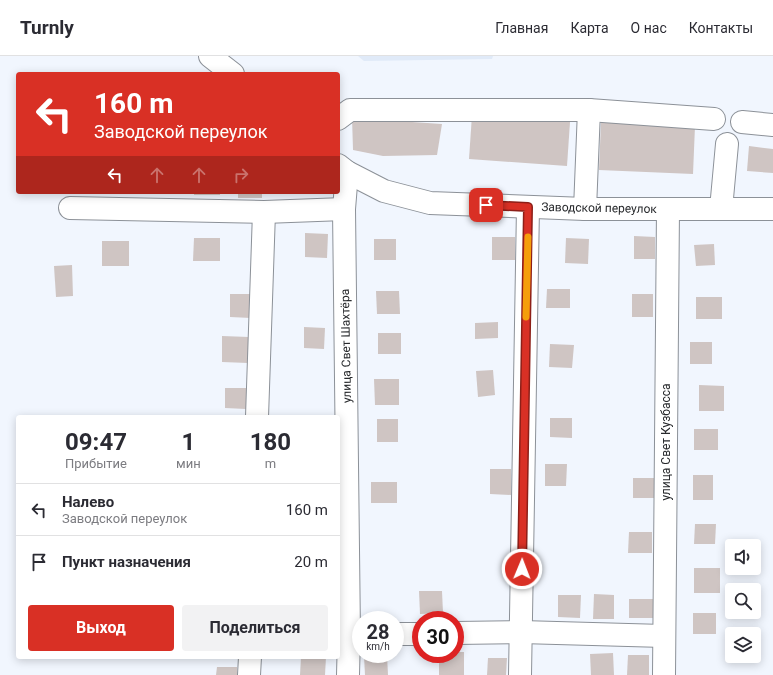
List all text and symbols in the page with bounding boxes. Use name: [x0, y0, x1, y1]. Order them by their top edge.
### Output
text: Turnly: [20, 16, 74, 39]
text: Главная: [495, 20, 548, 36]
text: Карта: [570, 20, 609, 36]
text: О нас: [631, 20, 667, 36]
text: Контакты: [689, 20, 753, 36]
text: 160 m: [94, 87, 173, 120]
icon: left: [28, 88, 80, 140]
text: Заводской переулок: [94, 121, 267, 142]
icon: left: [104, 164, 126, 186]
icon: ahead: [146, 164, 168, 186]
icon: ahead: [188, 164, 210, 186]
icon: right: [230, 164, 252, 186]
pin: [469, 188, 503, 222]
icon: arrive: [475, 194, 497, 216]
street label: Заводской переулок: [541, 200, 657, 216]
street label: улица Свет Шахтёра: [338, 289, 354, 403]
street label: улица Свет Кузбасса: [659, 383, 673, 501]
text: 09:47: [65, 428, 127, 456]
text: 1: [181, 428, 195, 456]
text: 180: [250, 428, 291, 456]
text: Прибытие: [65, 456, 127, 471]
text: мин: [176, 456, 201, 471]
text: m: [265, 456, 276, 471]
text: Налево: [62, 493, 114, 511]
icon: left: [28, 499, 50, 521]
text: 160 m: [286, 501, 328, 519]
text: Заводской переулок: [62, 511, 187, 526]
map controls: [725, 539, 761, 663]
button: sound: [725, 539, 761, 575]
position arrow: [501, 548, 543, 590]
icon: arrive: [28, 551, 50, 573]
text: Пункт назначения: [62, 553, 191, 571]
text: 20 m: [294, 553, 328, 571]
button: search: [725, 583, 761, 619]
button: Выход: [28, 605, 174, 651]
button: Поделиться: [182, 605, 328, 651]
speed limit sign: 30: [412, 611, 464, 663]
text: 28: [367, 620, 389, 644]
button: layers: [725, 627, 761, 663]
text: km/h: [366, 641, 390, 652]

